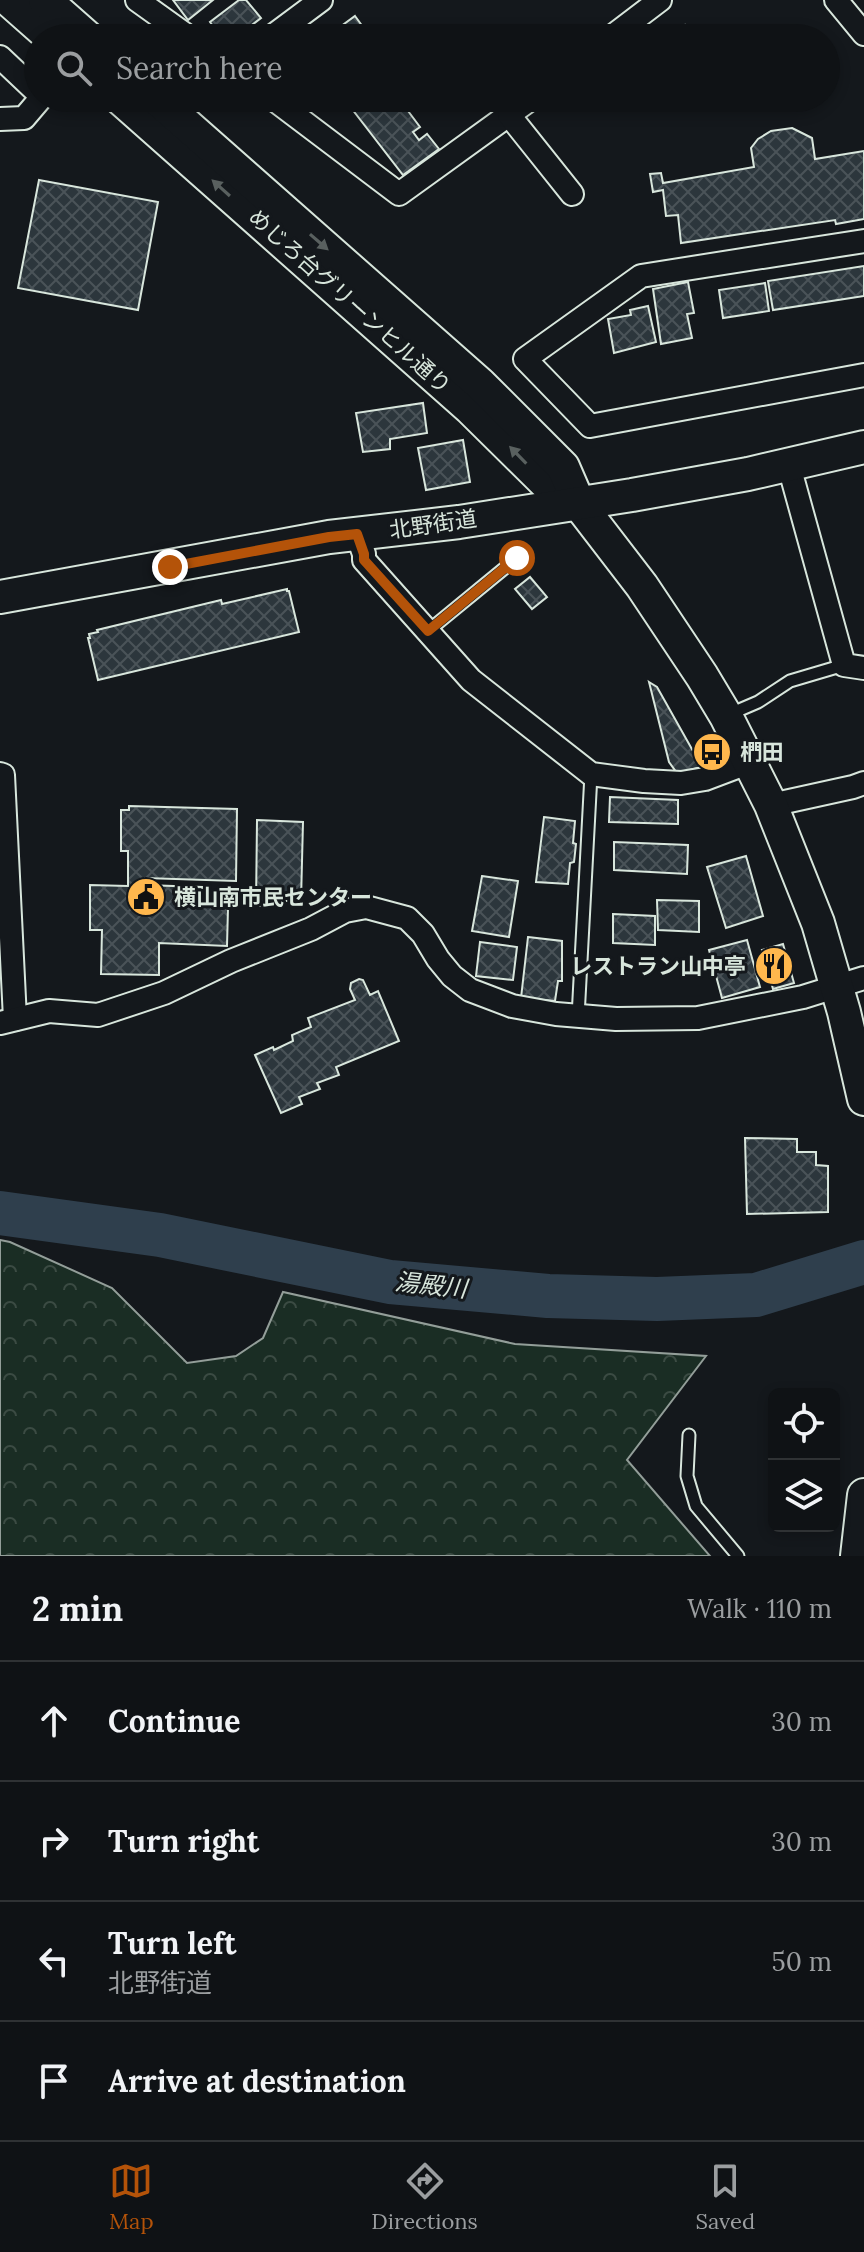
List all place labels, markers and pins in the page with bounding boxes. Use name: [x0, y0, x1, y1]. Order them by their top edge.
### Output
bus stop icon: 椚田: [691, 731, 733, 773]
place label: 椚田: [740, 738, 784, 766]
public building icon: 横山南市民センター: [125, 876, 167, 918]
place label: 横山南市民センター: [174, 883, 372, 911]
restaurant icon: レストラン山中亭: [753, 945, 795, 987]
place label: レストラン山中亭: [570, 952, 746, 980]

